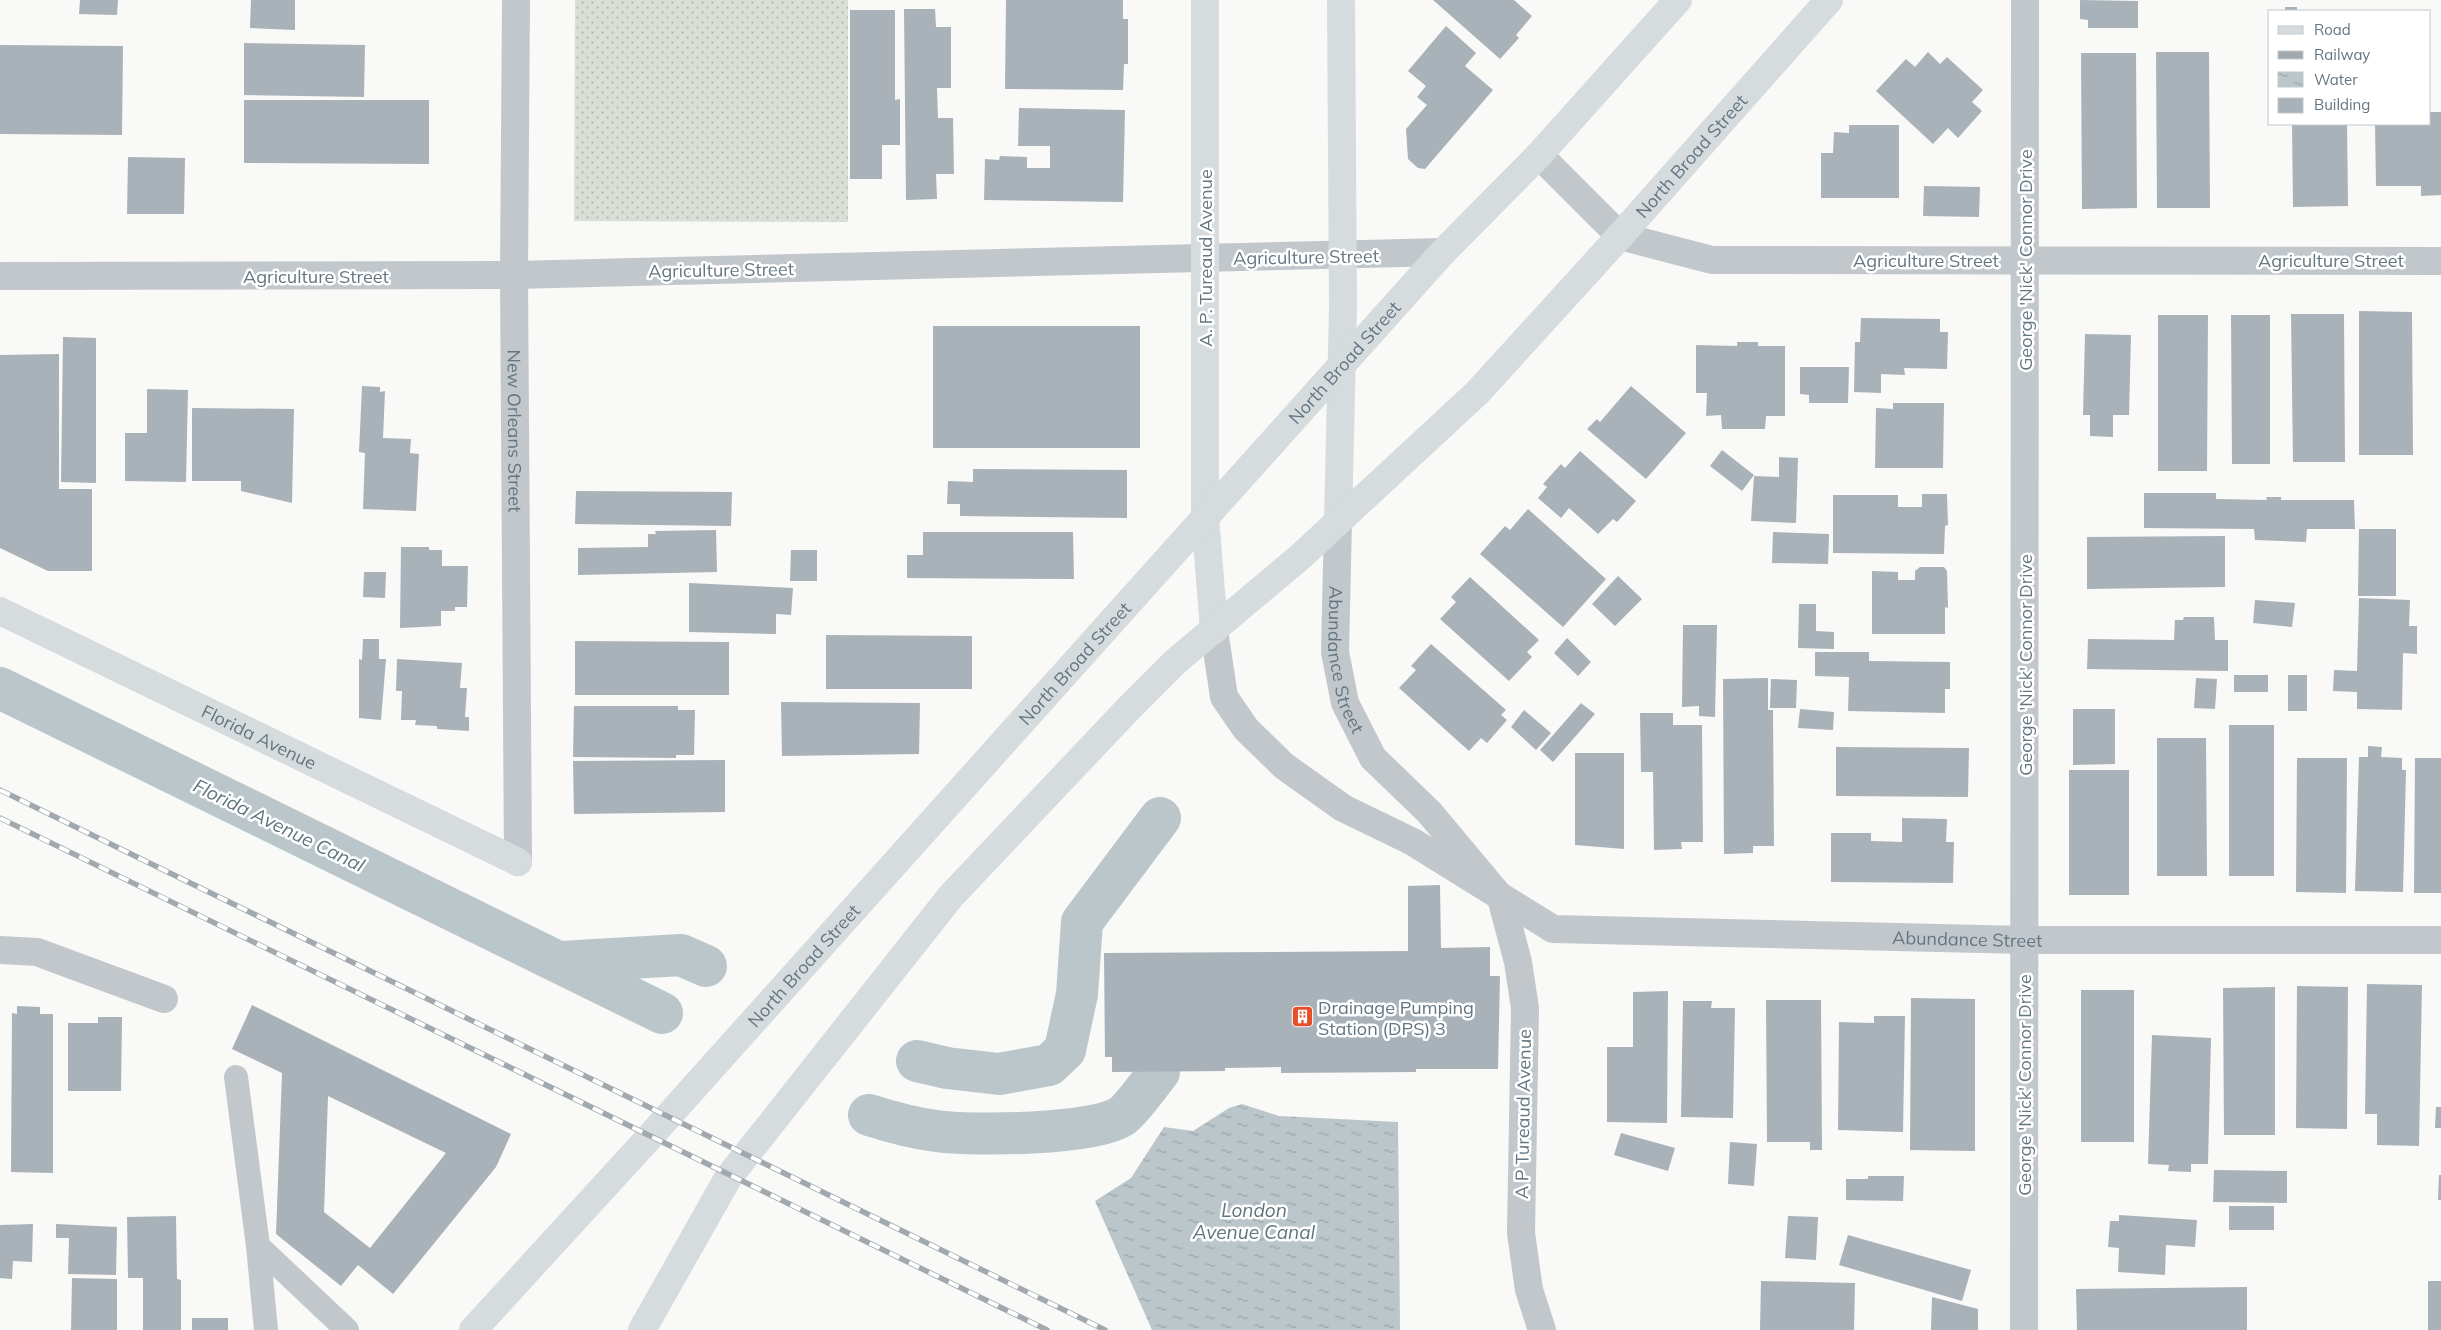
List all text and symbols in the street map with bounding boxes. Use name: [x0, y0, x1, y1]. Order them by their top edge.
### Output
legend: [2268, 10, 2431, 125]
text: Road: [2314, 20, 2351, 39]
text: Railway: [2314, 45, 2370, 64]
text: Water: [2314, 70, 2358, 89]
street label: North Broad Street: [1630, 89, 1752, 222]
text: Building: [2314, 95, 2370, 114]
street label: George 'Nick' Connor Drive: [2014, 149, 2037, 371]
street label: A. P. Tureaud Avenue: [1194, 169, 1217, 347]
street label: Agriculture Street: [1233, 244, 1379, 270]
street label: Agriculture Street: [1853, 249, 1999, 272]
street label: Agriculture Street: [2258, 249, 2404, 272]
street label: Agriculture Street: [648, 257, 794, 283]
street label: Agriculture Street: [243, 265, 389, 288]
street label: North Broad Street: [1283, 296, 1405, 429]
street label: New Orleans Street: [503, 349, 527, 513]
street label: George 'Nick' Connor Drive: [2014, 554, 2037, 776]
street label: Abundance Street: [1323, 586, 1370, 737]
street label: North Broad Street: [1013, 597, 1136, 729]
street label: Florida Avenue: [198, 699, 320, 774]
water label: Florida Avenue Canal: [189, 773, 369, 877]
street label: North Broad Street: [742, 899, 864, 1032]
street label: Abundance Street: [1892, 925, 2042, 952]
street label: George 'Nick' Connor Drive: [2013, 974, 2036, 1196]
place label: Drainage Pumping Station (DPS) 3: [1318, 996, 1474, 1040]
building icon: Drainage Pumping Station (DPS) 3: [1290, 1005, 1314, 1029]
street label: A P Tureaud Avenue: [1510, 1029, 1536, 1199]
water label: London Avenue Canal: [1192, 1198, 1316, 1244]

